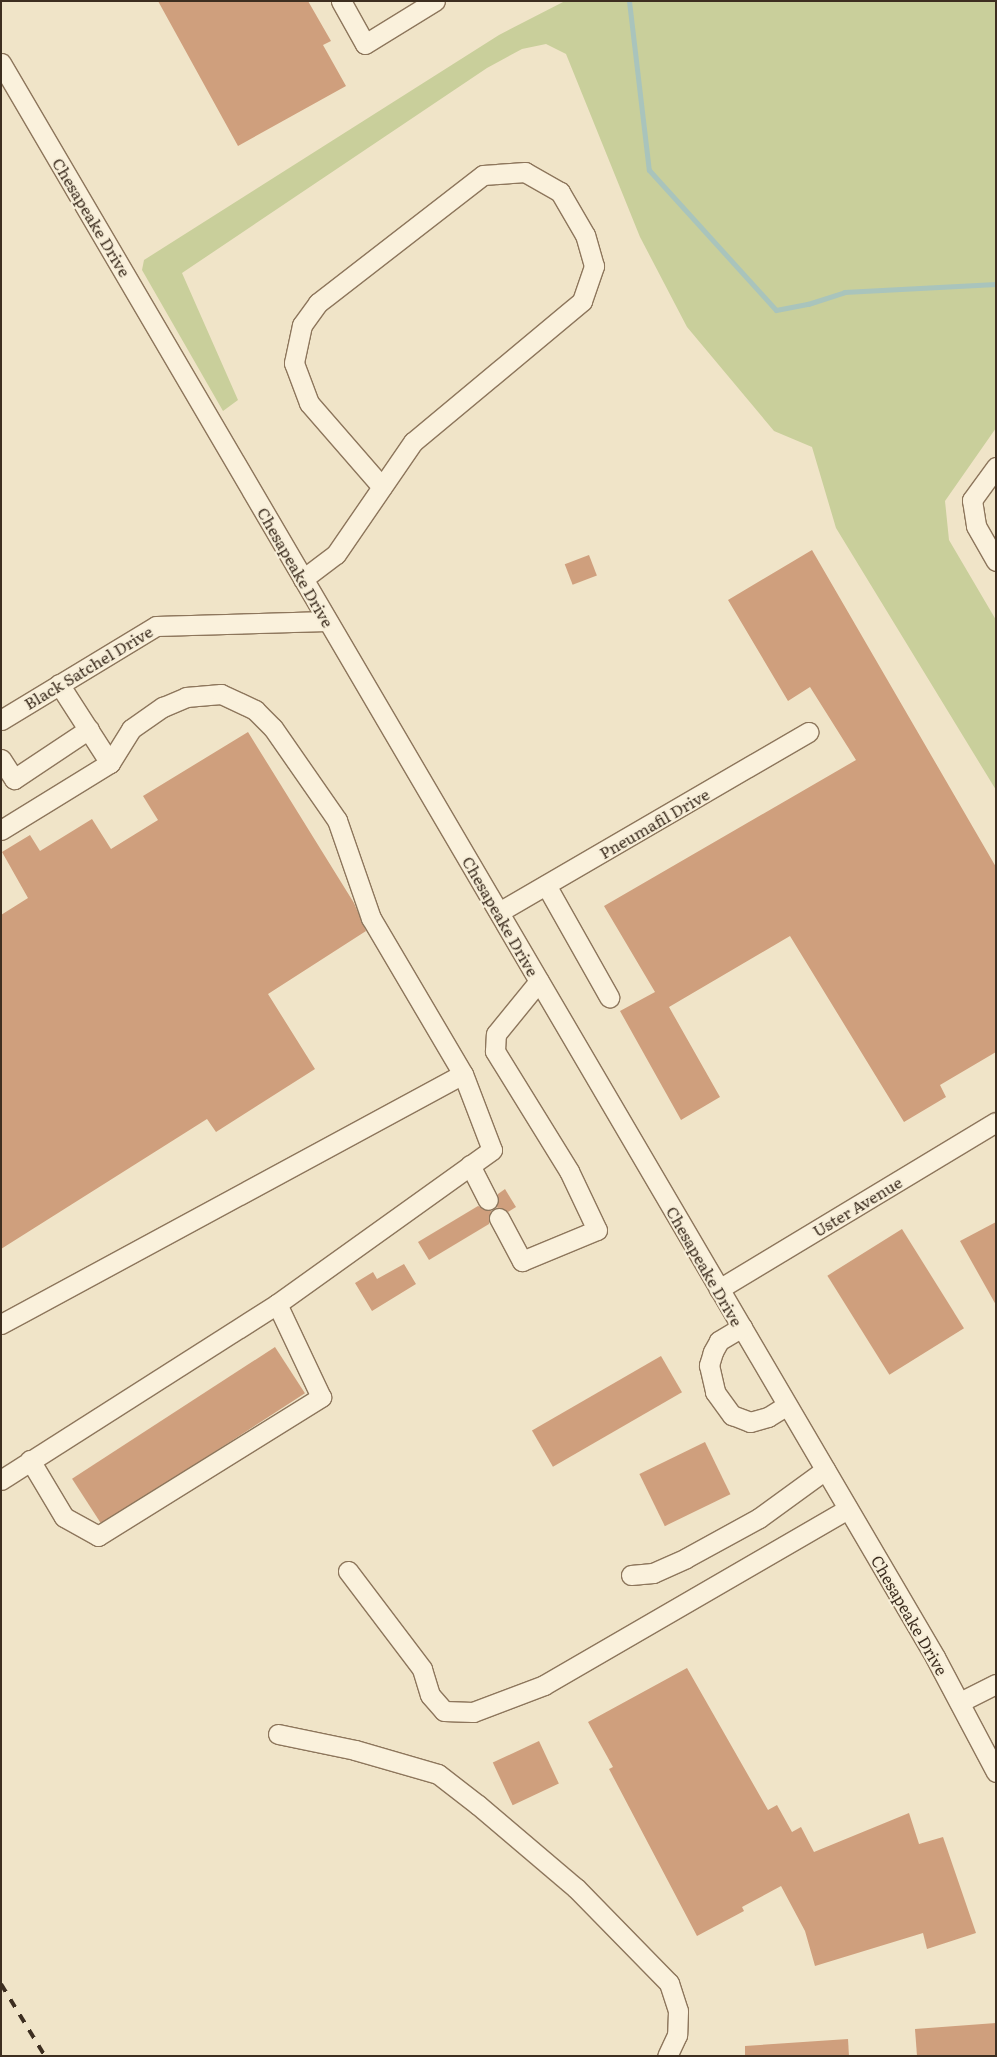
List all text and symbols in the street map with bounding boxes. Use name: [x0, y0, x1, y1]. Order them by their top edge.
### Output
street label: Chesapeake Drive: [49, 154, 135, 280]
street label: Chesapeake Drive: [254, 504, 338, 630]
street label: Black Satchel Drive: [20, 621, 156, 713]
street label: Pneumafil Drive: [596, 784, 712, 862]
street label: Chesapeake Drive: [459, 853, 543, 979]
street label: Uster Avenue: [809, 1172, 905, 1240]
street label: Chesapeake Drive: [663, 1203, 747, 1329]
street label: Chesapeake Drive: [868, 1552, 952, 1678]

